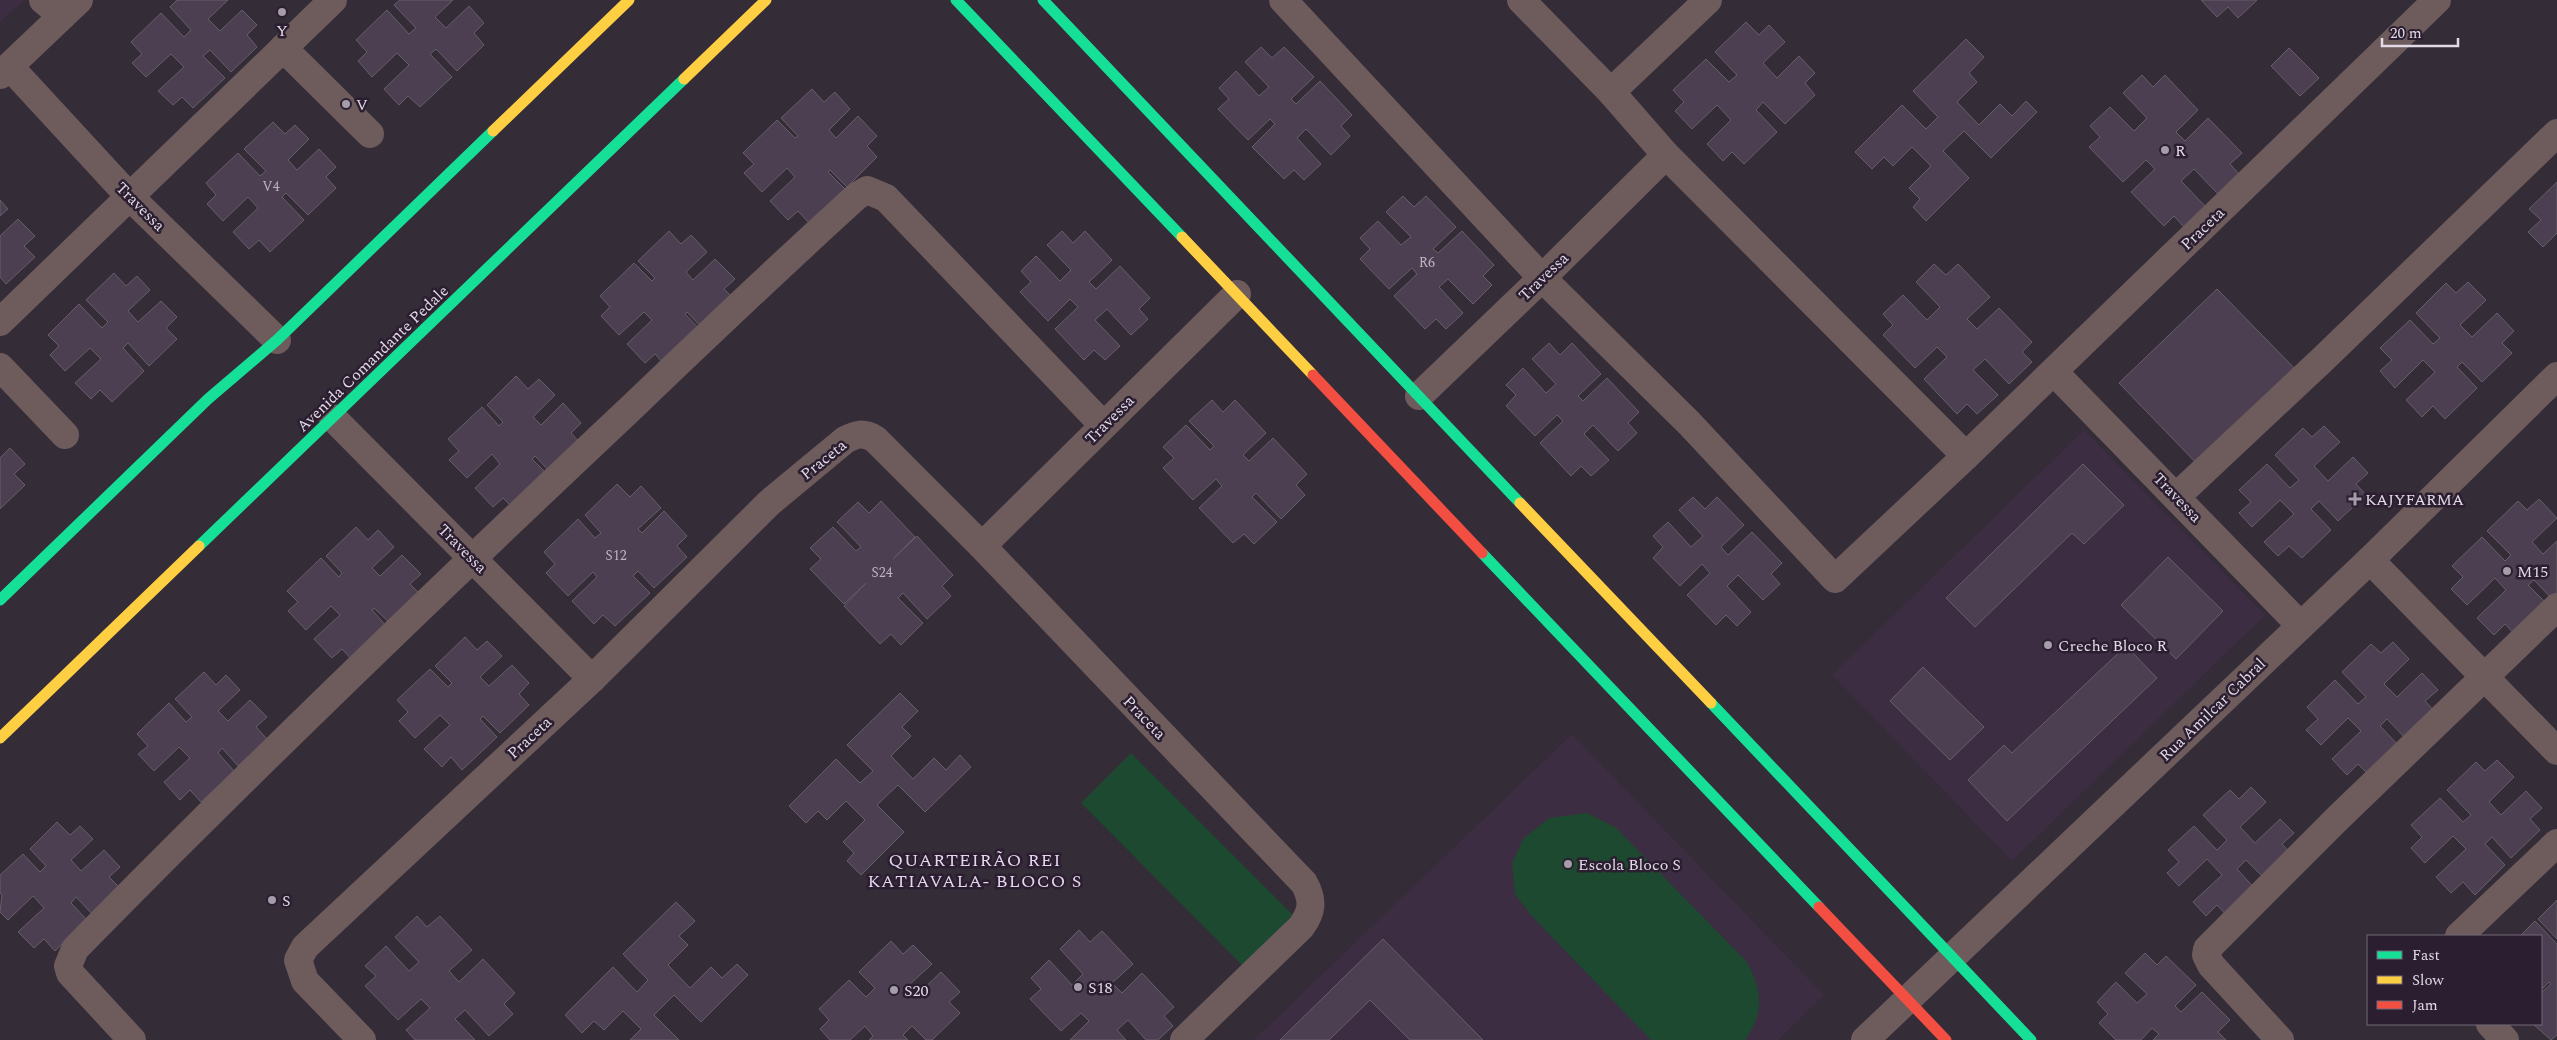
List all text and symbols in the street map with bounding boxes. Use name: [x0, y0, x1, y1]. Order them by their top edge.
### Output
marker: Y: [276, 6, 288, 18]
scale bar: [2382, 15, 2458, 47]
place label: Y: [276, 19, 288, 43]
text: 20 m: [2390, 22, 2422, 45]
place label: V: [356, 93, 368, 117]
marker: V: [340, 98, 352, 110]
place label: R: [2175, 139, 2186, 163]
marker: R: [2159, 144, 2171, 156]
street label: Travessa: [110, 176, 171, 237]
house number: V4: [262, 176, 280, 197]
street label: Praceta: [2175, 201, 2230, 256]
street label: Travessa: [1513, 247, 1574, 307]
house number: R6: [1419, 252, 1435, 273]
street label: Avenida Comandante Pedale: [291, 280, 454, 438]
street label: Travessa: [1079, 389, 1140, 450]
street label: Praceta: [795, 434, 852, 486]
street label: Travessa: [2147, 467, 2207, 528]
place label: KAJYFARMA: [2365, 488, 2464, 512]
marker: KAJYFARMA: [2349, 493, 2361, 505]
street label: Travessa: [432, 518, 493, 579]
house number: S12: [605, 545, 627, 566]
place label: M15: [2517, 560, 2548, 584]
house number: S24: [871, 562, 893, 583]
marker: M15: [2501, 565, 2513, 577]
place label: Creche Bloco R: [2058, 634, 2168, 658]
marker: Creche Bloco R: [2042, 639, 2054, 651]
street label: Rua Amilcar Cabral: [2154, 652, 2271, 767]
street label: Praceta: [1117, 690, 1172, 745]
street label: Praceta: [502, 711, 557, 765]
district label: QUARTEIRÃO REI KATIAVALA- BLOCO S: [868, 847, 1082, 895]
place label: Escola Bloco S: [1578, 853, 1681, 877]
marker: Escola Bloco S: [1562, 858, 1574, 870]
place label: S: [282, 889, 291, 913]
marker: S: [266, 894, 278, 906]
legend: [2367, 935, 2542, 1025]
text: Fast: [2412, 944, 2440, 967]
text: Slow: [2412, 969, 2444, 992]
place label: S18: [1088, 976, 1113, 1000]
place label: S20: [904, 979, 929, 1003]
marker: S18: [1072, 981, 1084, 993]
marker: S20: [888, 984, 900, 996]
text: Jam: [2412, 994, 2438, 1017]

